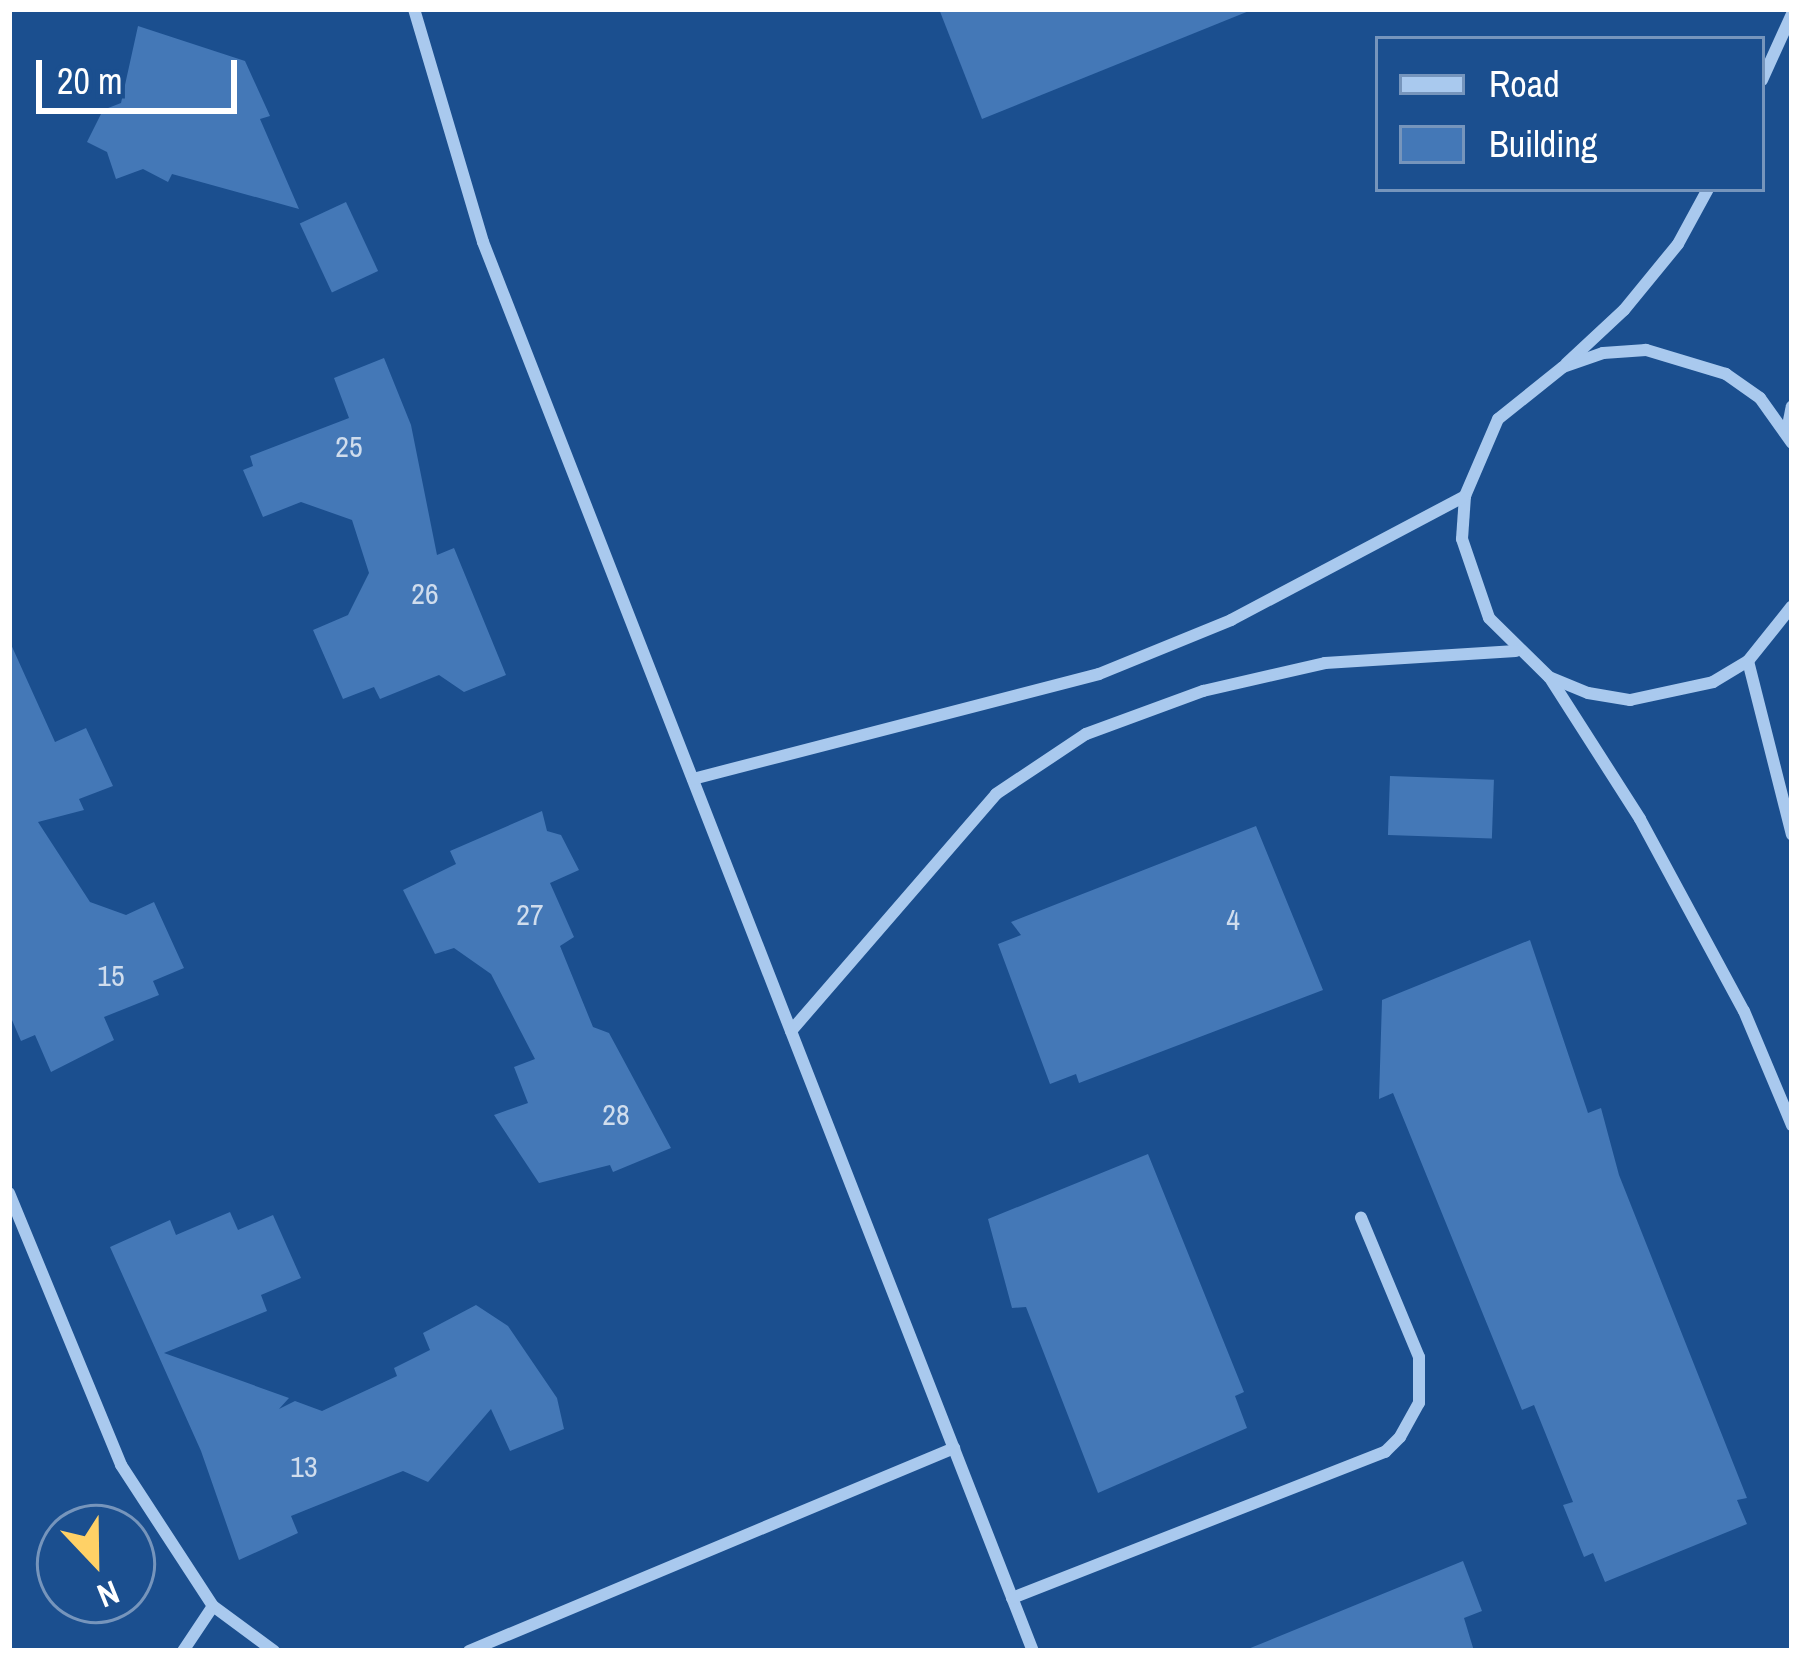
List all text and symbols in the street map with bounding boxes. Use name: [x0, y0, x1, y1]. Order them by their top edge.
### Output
scale bar: [42, 36, 243, 110]
legend: [1375, 36, 1765, 192]
text: 20 m: [57, 57, 123, 105]
text: Road: [1489, 60, 1560, 108]
text: Building: [1489, 120, 1597, 168]
house number: 25: [335, 428, 363, 464]
house number: 26: [411, 575, 439, 611]
house number: 27: [516, 896, 544, 932]
house number: 4: [1226, 901, 1240, 937]
house number: 15: [97, 957, 125, 993]
house number: 28: [602, 1096, 630, 1132]
house number: 13: [290, 1448, 318, 1484]
north arrow: [36, 1504, 156, 1624]
text: N: [91, 1571, 126, 1619]

